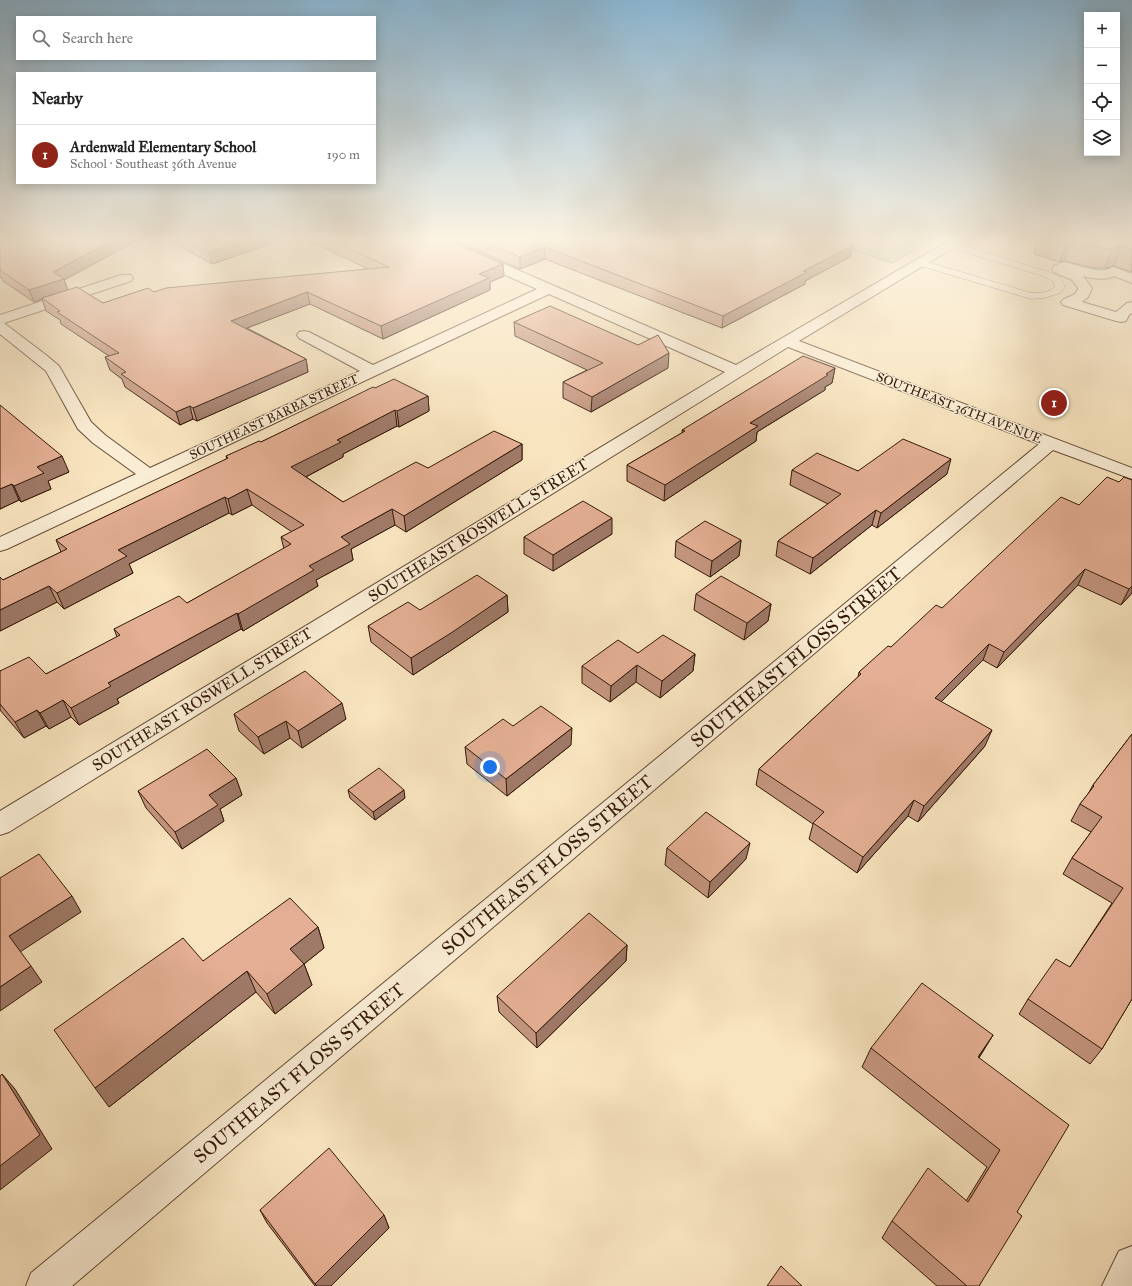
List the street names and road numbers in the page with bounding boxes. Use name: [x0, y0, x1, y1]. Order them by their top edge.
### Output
street label: SOUTHEAST 36TH AVENUE: [874, 369, 1044, 447]
street label: SOUTHEAST BARBA STREET: [187, 371, 361, 463]
street label: SOUTHEAST ROSWELL STREET: [364, 454, 592, 606]
street label: SOUTHEAST FLOSS STREET: [686, 562, 906, 752]
street label: SOUTHEAST ROSWELL STREET: [88, 623, 316, 775]
street label: SOUTHEAST FLOSS STREET: [437, 770, 657, 960]
street label: SOUTHEAST FLOSS STREET: [189, 978, 409, 1168]

